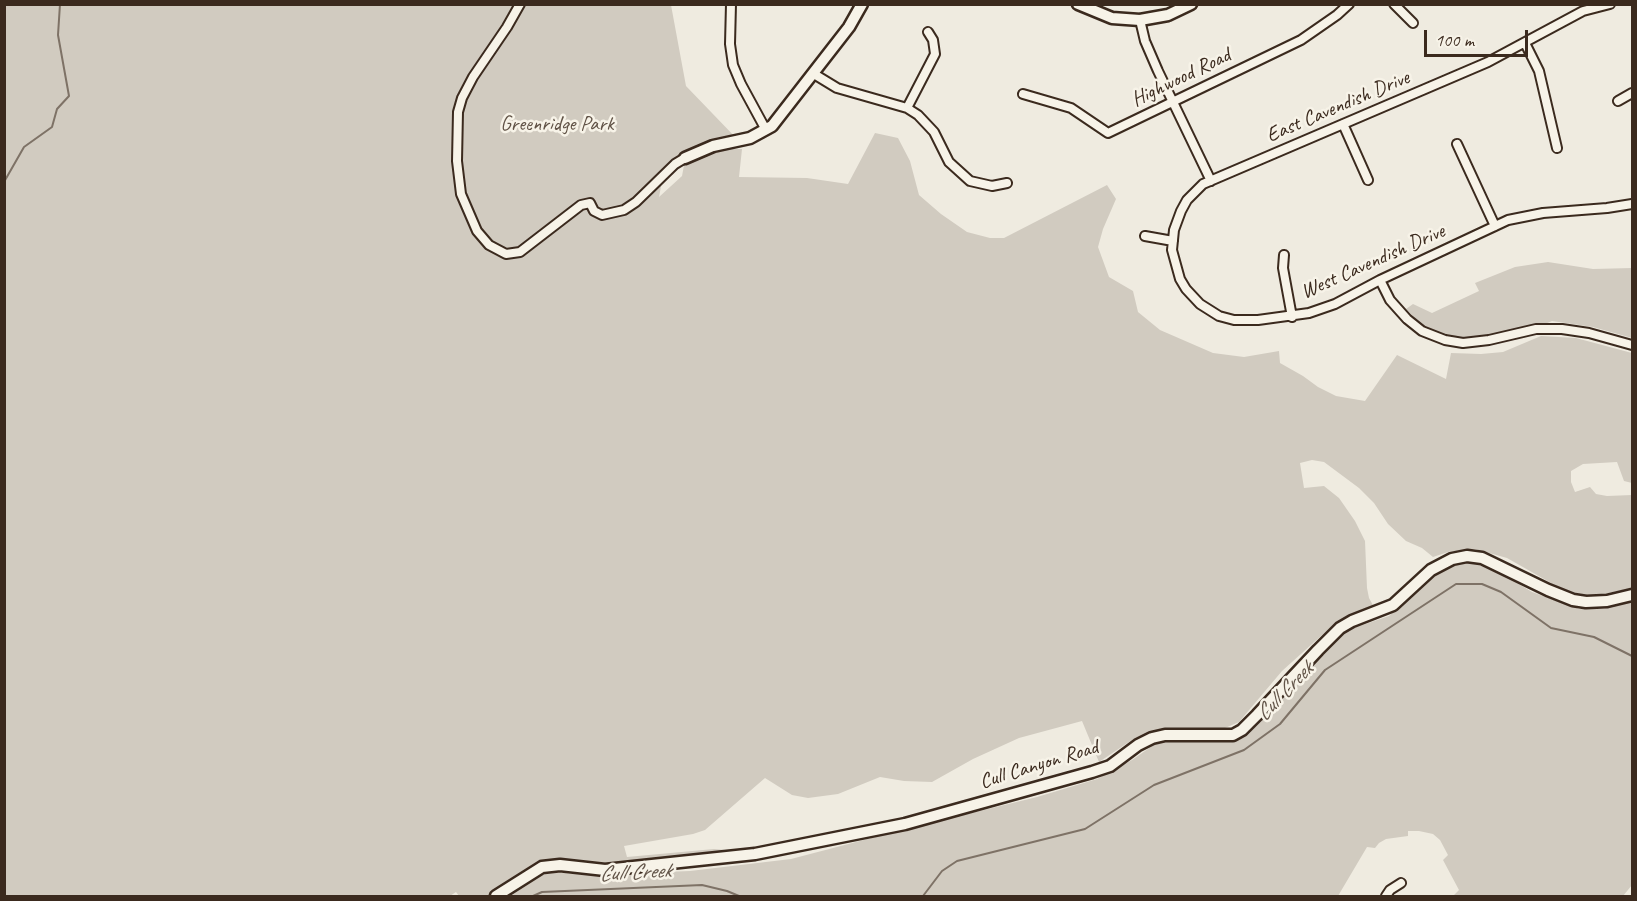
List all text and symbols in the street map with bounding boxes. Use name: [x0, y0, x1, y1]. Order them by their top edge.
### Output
scale bar: [1427, 18, 1530, 56]
text: 100 m: [1435, 29, 1474, 51]
street label: Highwood Road: [1127, 43, 1235, 113]
street label: East Cavendish Drive: [1263, 66, 1413, 148]
park label: Greenridge Park: [500, 111, 614, 137]
street label: West Cavendish Drive: [1297, 219, 1449, 305]
water label: Cull Creek: [1251, 657, 1319, 727]
street label: Cull Canyon Road: [977, 735, 1101, 795]
water label: Cull Creek: [598, 858, 672, 888]

